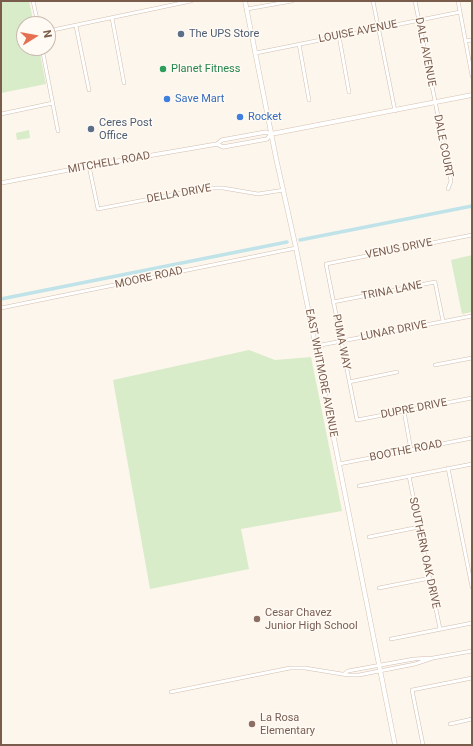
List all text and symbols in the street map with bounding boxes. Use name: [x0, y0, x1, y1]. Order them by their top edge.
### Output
north arrow: [16, 16, 56, 56]
street label: DALE AVENUE: [412, 16, 438, 88]
street label: LOUISE AVENUE: [317, 18, 399, 46]
place label: The UPS Store: [189, 27, 259, 41]
text: N: [40, 29, 54, 39]
marker: The UPS Store: [176, 29, 186, 39]
place label: Planet Fitness: [171, 62, 240, 76]
marker: Planet Fitness: [158, 64, 168, 74]
place label: Save Mart: [175, 92, 224, 106]
marker: Save Mart: [162, 94, 172, 104]
place label: Rocket: [248, 110, 282, 124]
marker: Rocket: [235, 112, 245, 122]
street label: DALE COURT: [430, 113, 456, 179]
place label: Ceres Post Office: [99, 116, 152, 142]
marker: Ceres Post Office: [86, 124, 96, 134]
street label: MITCHELL ROAD: [67, 149, 151, 177]
street label: DELLA DRIVE: [146, 182, 212, 206]
street label: VENUS DRIVE: [364, 236, 434, 262]
street label: MOORE ROAD: [114, 264, 184, 292]
street label: TRINA LANE: [361, 279, 423, 303]
street label: EAST WHITMORE AVENUE: [302, 308, 340, 438]
street label: PUMA WAY: [329, 313, 353, 371]
street label: LUNAR DRIVE: [360, 318, 428, 344]
street label: DUPRE DRIVE: [380, 396, 448, 422]
street label: BOOTHE ROAD: [368, 437, 444, 465]
street label: SOUTHERN OAK DRIVE: [406, 496, 442, 610]
place label: Cesar Chavez Junior High School: [265, 606, 358, 632]
marker: Cesar Chavez Junior High School: [252, 614, 262, 624]
place label: La Rosa Elementary: [260, 711, 315, 737]
marker: La Rosa Elementary: [247, 719, 257, 729]

